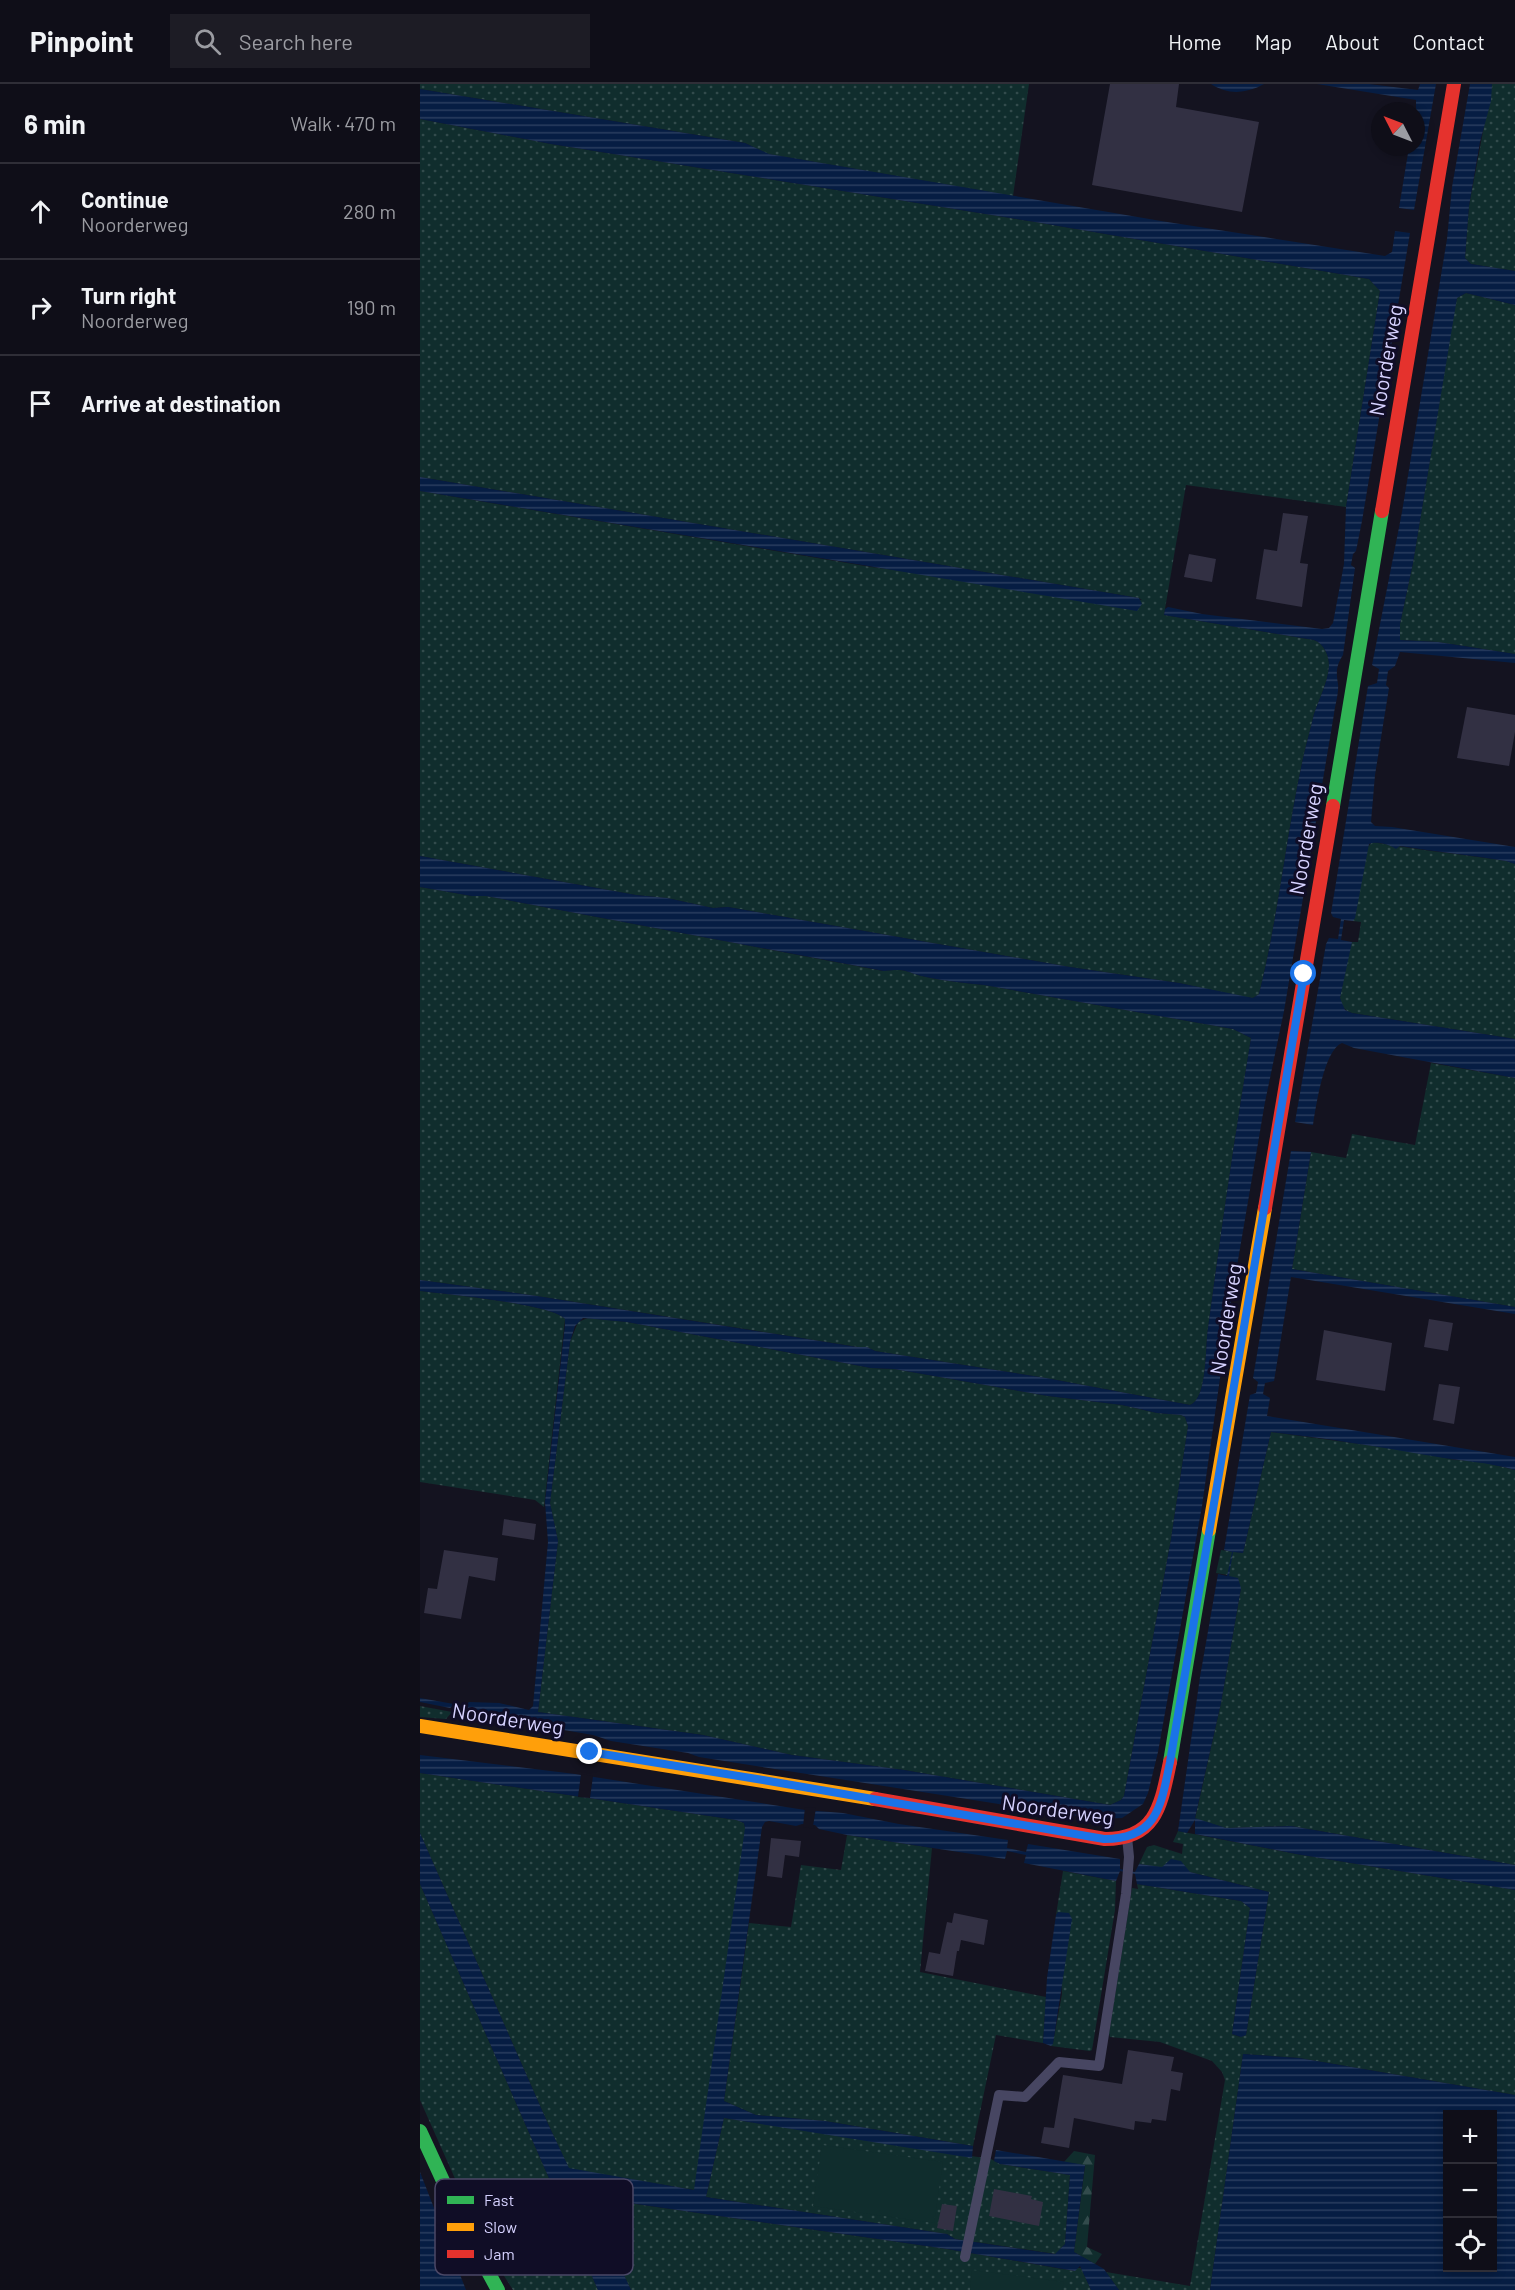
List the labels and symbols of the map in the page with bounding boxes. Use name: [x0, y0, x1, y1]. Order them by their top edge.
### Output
north arrow: [1371, 102, 1425, 156]
street label: Noorderweg: [1363, 302, 1407, 418]
street label: Noorderweg: [1283, 781, 1327, 897]
route start: [1290, 960, 1316, 986]
street label: Noorderweg: [1204, 1261, 1246, 1377]
street label: Noorderweg: [450, 1697, 566, 1739]
route end: [576, 1738, 602, 1764]
street label: Noorderweg: [1000, 1789, 1116, 1829]
legend: [435, 2179, 633, 2275]
text: Fast: [484, 2190, 514, 2209]
text: Slow: [484, 2217, 517, 2236]
text: Jam: [484, 2244, 515, 2263]

